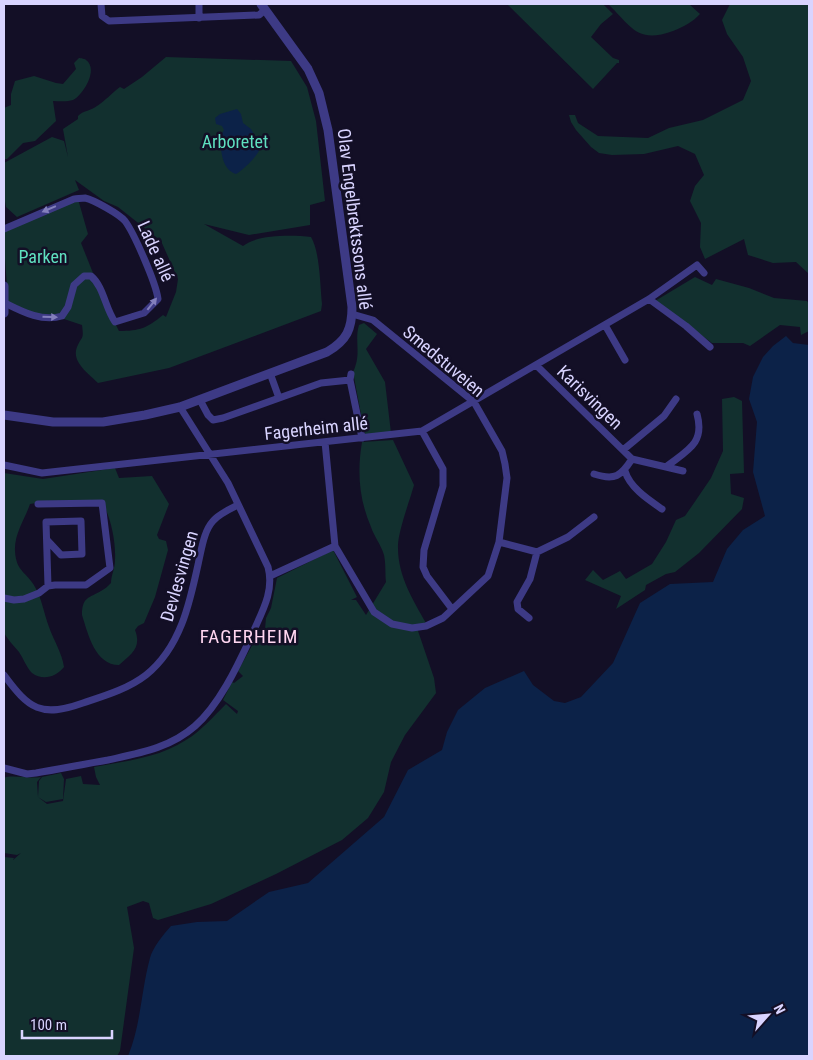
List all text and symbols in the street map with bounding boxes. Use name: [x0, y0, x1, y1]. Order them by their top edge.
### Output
street label: Olav Engelbrektssons allé: [333, 127, 377, 311]
park label: Arboretet: [202, 131, 268, 152]
one-way arrow: [42, 205, 56, 213]
street label: Lade allé: [133, 217, 179, 285]
park label: Parken: [18, 246, 68, 267]
one-way arrow: [147, 297, 158, 310]
one-way arrow: [43, 313, 59, 321]
street label: Smedstuveien: [399, 321, 489, 401]
street label: Karisvingen: [553, 361, 627, 433]
street label: Fagerheim allé: [263, 412, 369, 444]
street label: Devlesvingen: [156, 528, 202, 624]
district label: FAGERHEIM: [200, 625, 298, 648]
north arrow: [743, 990, 793, 1040]
text: N: [771, 1002, 789, 1017]
scale bar: [22, 1008, 112, 1040]
text: 100 m: [30, 1016, 67, 1034]

